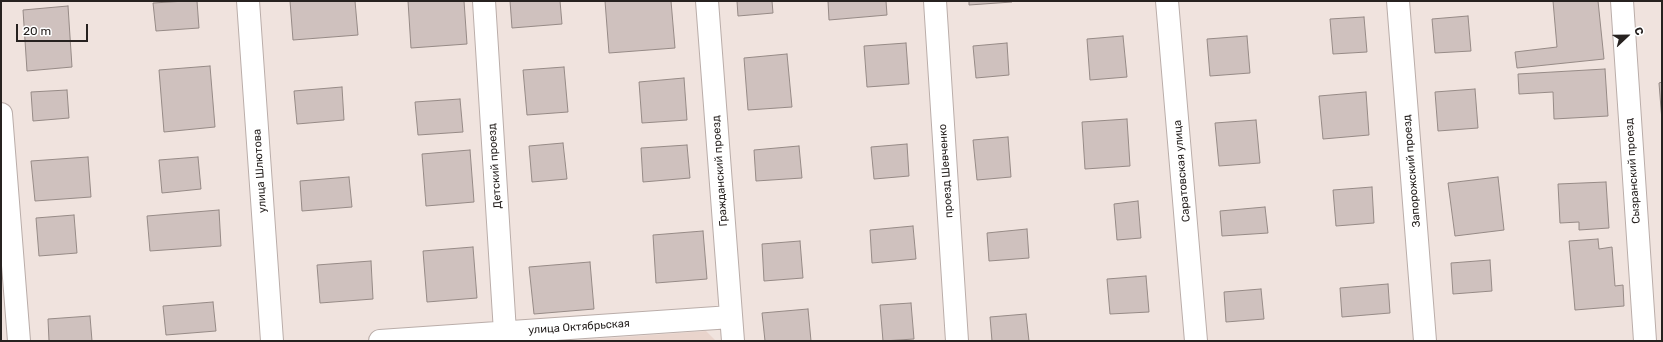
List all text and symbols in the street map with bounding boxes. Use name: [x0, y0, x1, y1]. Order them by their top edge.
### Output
scale bar: [18, 16, 90, 42]
north arrow: [1607, 16, 1647, 56]
text: 20 m: [23, 24, 51, 38]
text: С: [1631, 25, 1646, 37]
street label: Запорожский проезд: [1400, 114, 1424, 228]
street label: Гражданский проезд: [710, 115, 730, 227]
street label: Сызранский проезд: [1623, 118, 1643, 224]
street label: Саратовская улица: [1171, 119, 1193, 223]
street label: Детский проезд: [485, 123, 505, 209]
street label: проезд Шевченко: [936, 124, 956, 218]
street label: улица Шлютова: [250, 129, 270, 213]
street label: улица Октябрьская: [528, 317, 630, 337]

